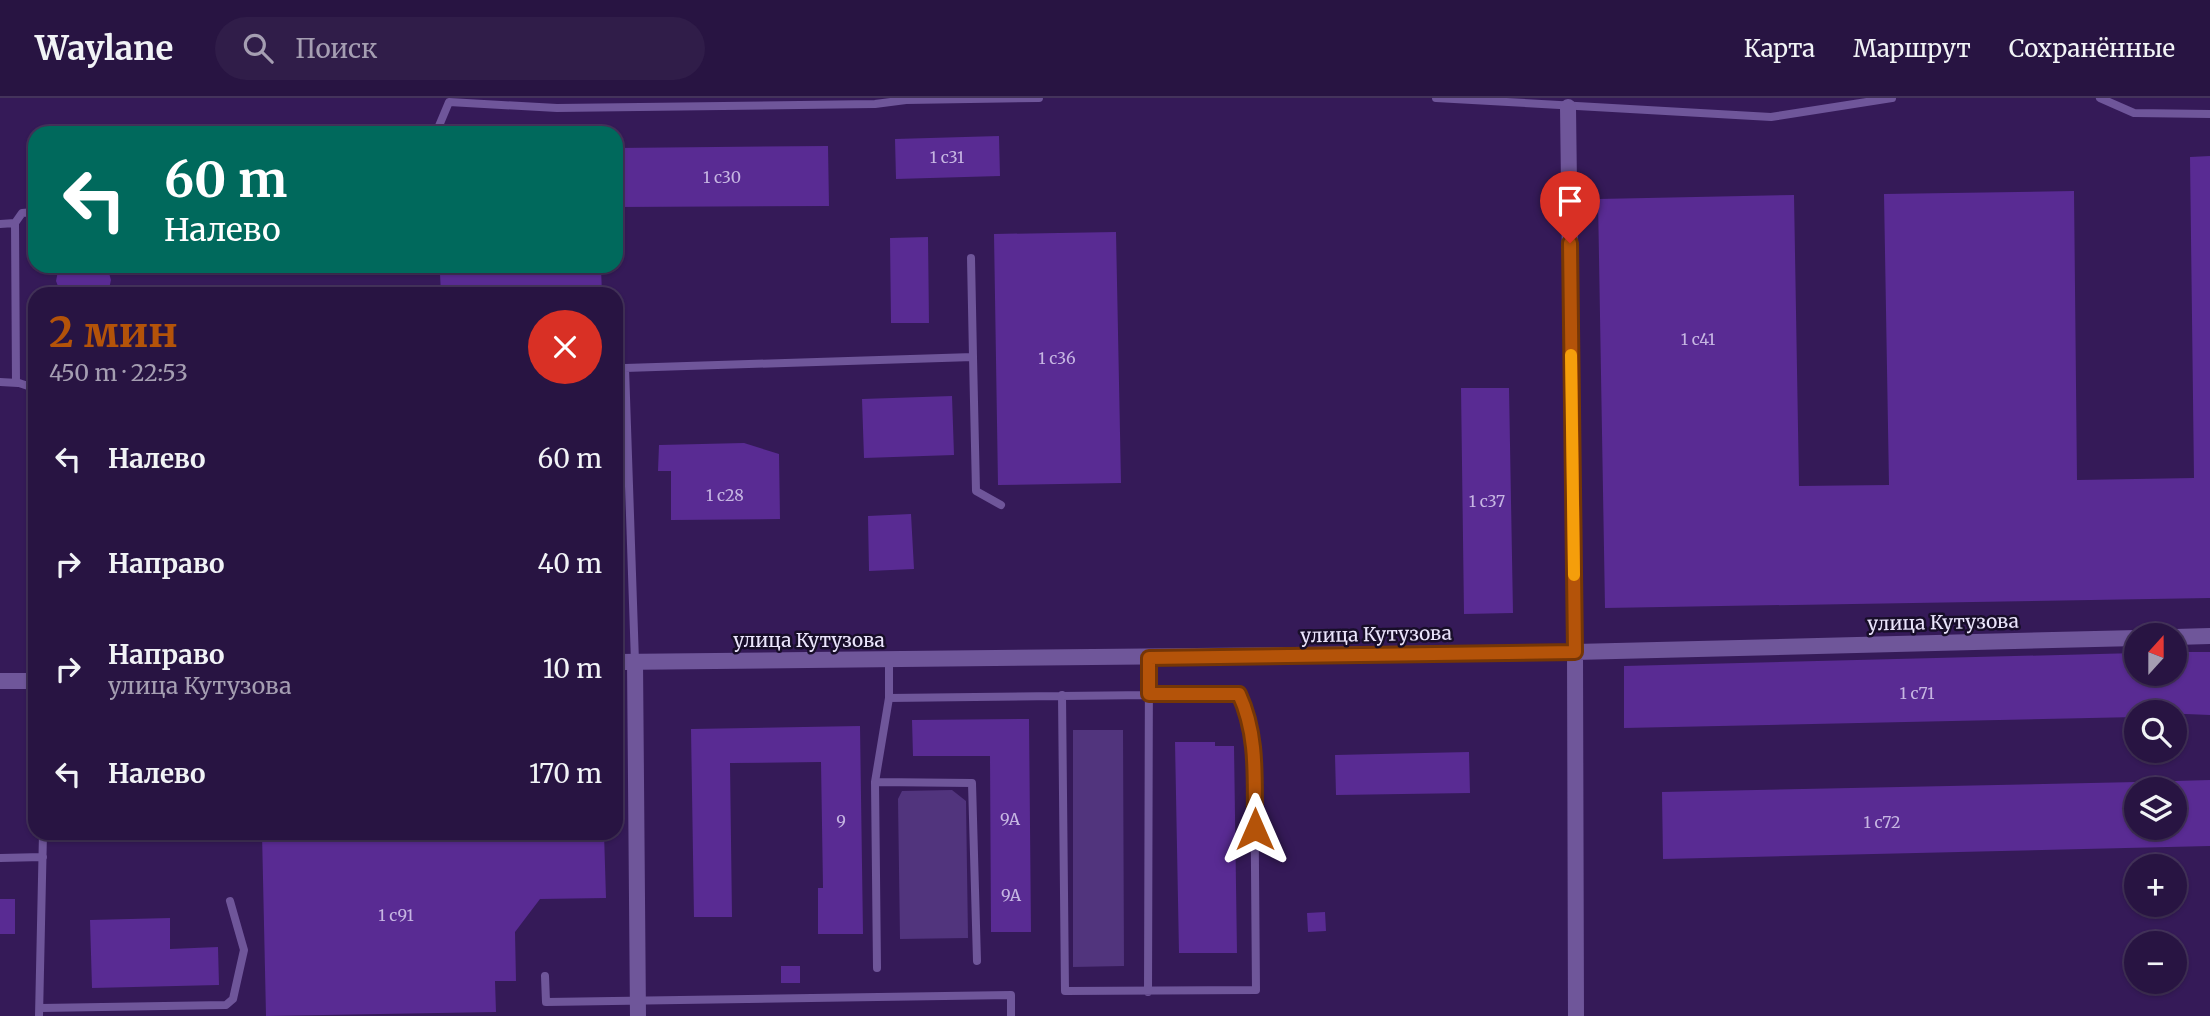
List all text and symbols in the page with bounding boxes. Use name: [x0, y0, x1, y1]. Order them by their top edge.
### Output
search box: [215, 17, 705, 80]
text: Waylane: [35, 28, 173, 69]
icon: search: [239, 29, 277, 67]
text: Поиск: [295, 32, 378, 65]
text: Карта: [1744, 33, 1815, 64]
text: Маршрут: [1853, 33, 1971, 64]
text: Сохранённые: [2009, 33, 2175, 64]
house number: 1 с31: [930, 147, 964, 167]
text: 60 m: [164, 149, 287, 210]
icon: left: [49, 154, 140, 245]
house number: 1 с30: [703, 167, 741, 187]
pin: [1540, 171, 1600, 243]
icon: arrive: [1551, 182, 1589, 220]
text: Налево: [164, 210, 281, 250]
text: 2 мин: [49, 306, 178, 358]
button: close: [528, 310, 602, 384]
house number: 1 с41: [1681, 329, 1715, 349]
house number: 1 с36: [1038, 348, 1076, 368]
text: 450 m · 22:53: [49, 358, 188, 387]
icon: left: [49, 440, 87, 478]
text: Налево: [108, 442, 206, 475]
text: 60 m: [538, 442, 602, 475]
house number: 1 с28: [706, 485, 744, 505]
house number: 1 с37: [1469, 491, 1505, 511]
icon: right: [49, 545, 87, 583]
text: Направо: [108, 547, 225, 580]
text: 40 m: [538, 547, 602, 580]
street label: улица Кутузова: [1867, 609, 2019, 635]
street label: улица Кутузова: [1300, 621, 1452, 647]
north arrow: [2124, 623, 2188, 686]
map controls: [2124, 623, 2187, 994]
street label: улица Кутузова: [733, 628, 885, 652]
text: Направо: [108, 638, 225, 671]
icon: right: [49, 650, 87, 688]
text: 10 m: [543, 652, 602, 685]
text: улица Кутузова: [108, 671, 292, 700]
house number: 1 с71: [1900, 683, 1934, 703]
button: search: [2124, 700, 2187, 763]
icon: left: [49, 755, 87, 793]
text: Налево: [108, 757, 206, 790]
text: 170 m: [529, 757, 602, 790]
button: layers: [2124, 777, 2187, 840]
position arrow: [1218, 792, 1292, 866]
house number: 9А: [1000, 809, 1021, 829]
house number: 9: [836, 811, 846, 831]
house number: 1 с72: [1863, 812, 1901, 832]
button: +: [2124, 854, 2187, 917]
house number: 9А: [1001, 885, 1022, 905]
house number: 1 с91: [378, 905, 414, 925]
button: −: [2124, 931, 2187, 994]

